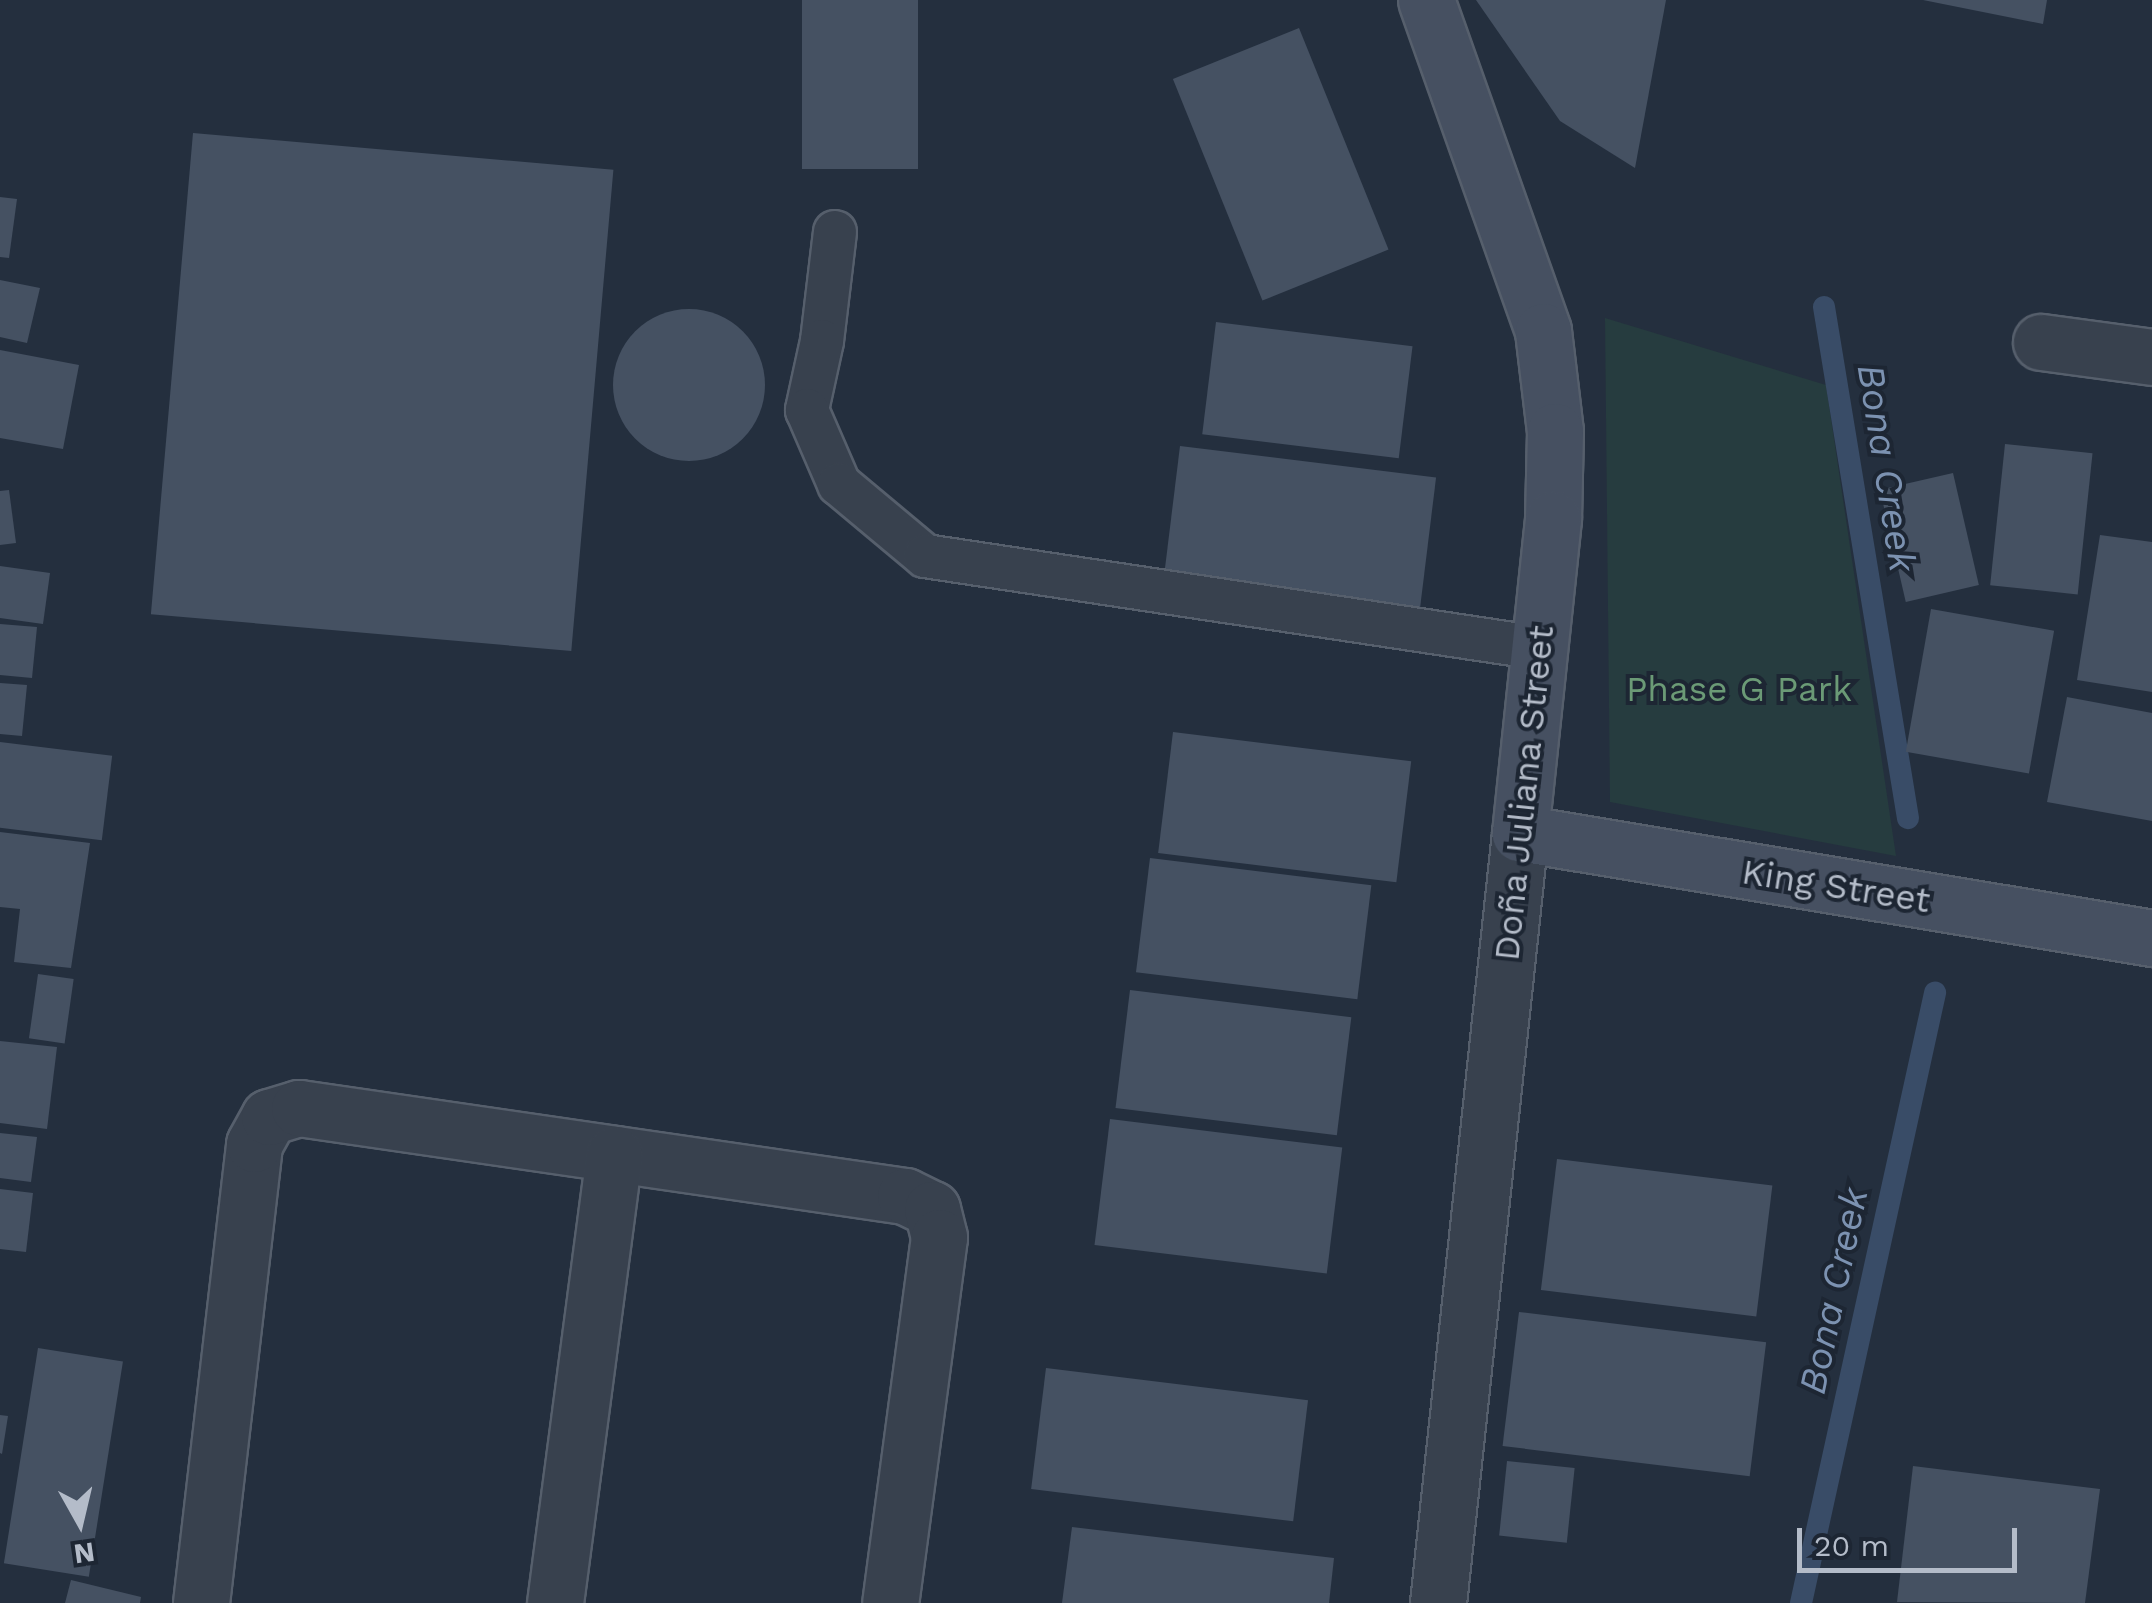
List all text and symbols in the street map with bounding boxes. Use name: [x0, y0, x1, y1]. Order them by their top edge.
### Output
water label: Bona Creek: [1847, 361, 1925, 575]
street label: Doña Juliana Street: [1485, 622, 1563, 964]
park label: Phase G Park: [1626, 668, 1852, 710]
street label: King Street: [1739, 850, 1933, 922]
water label: Bona Creek: [1790, 1184, 1878, 1398]
north arrow: [30, 1473, 130, 1573]
scale bar: [1802, 1508, 2022, 1570]
text: 20 m: [1814, 1528, 1889, 1563]
text: N: [72, 1535, 97, 1571]

